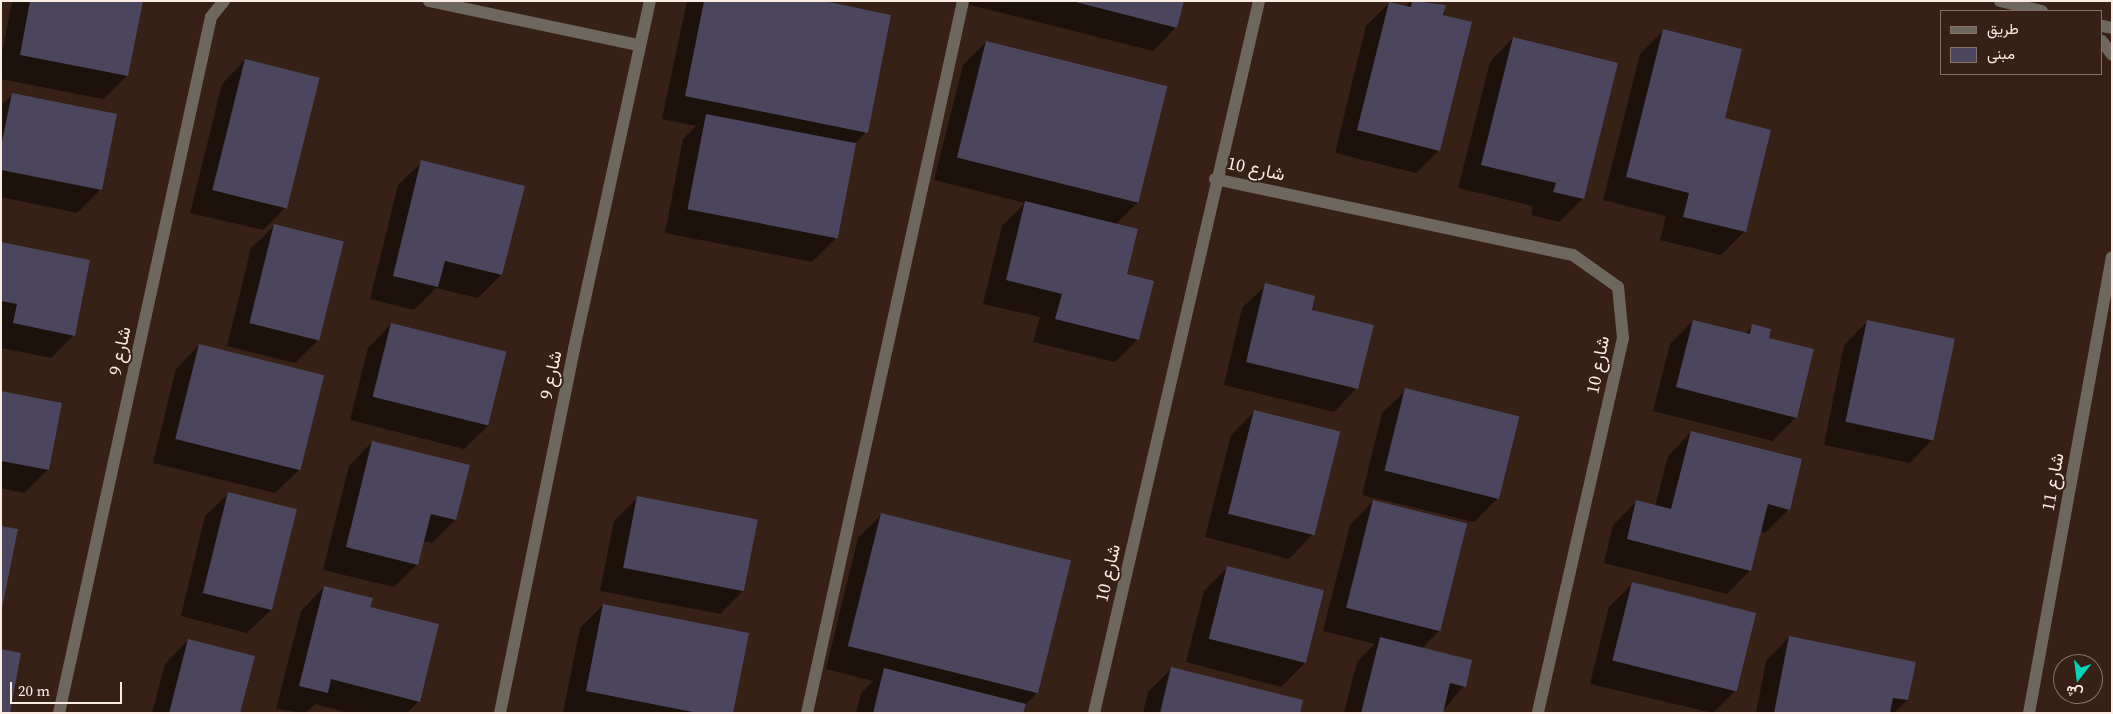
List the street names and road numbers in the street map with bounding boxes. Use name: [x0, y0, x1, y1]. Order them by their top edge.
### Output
street label: شارع 10: [1225, 152, 1287, 186]
street label: شارع 9: [104, 325, 136, 377]
street label: شارع 10: [1582, 334, 1614, 396]
street label: شارع 9: [535, 349, 567, 401]
street label: شارع 11: [2037, 451, 2069, 513]
street label: شارع 10: [1091, 542, 1125, 604]

